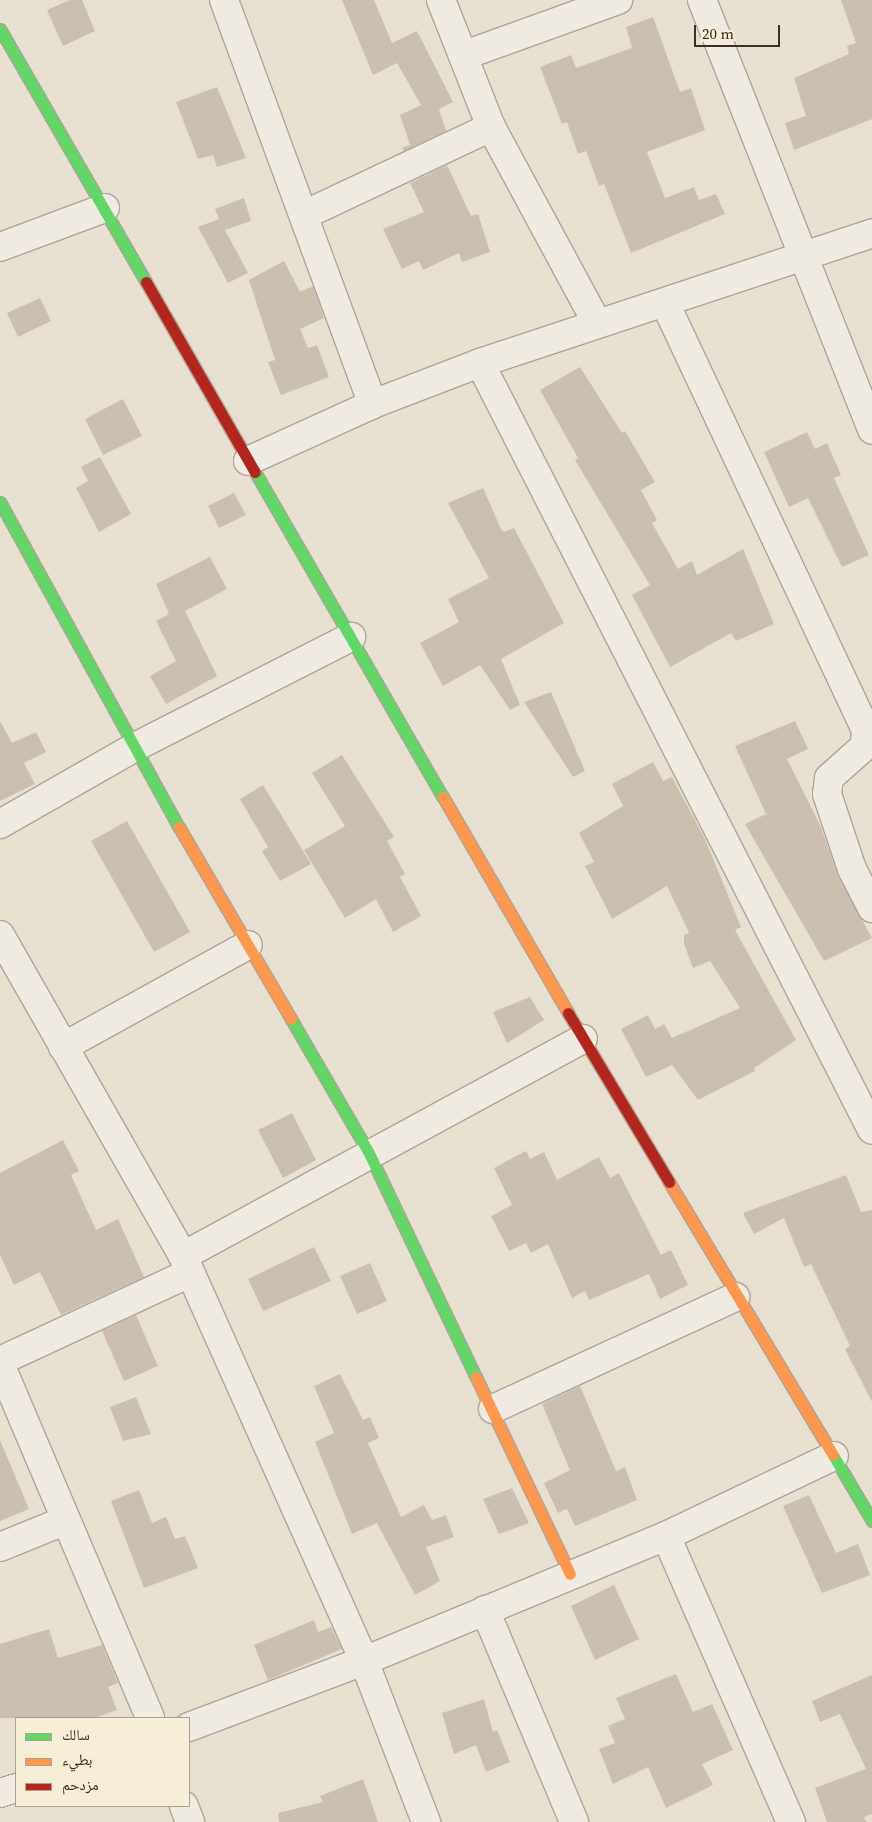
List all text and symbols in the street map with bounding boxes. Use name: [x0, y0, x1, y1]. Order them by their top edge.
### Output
scale bar: [697, 15, 783, 47]
text: 20 m: [702, 23, 734, 44]
legend: [15, 1717, 190, 1807]
text: سالك: [62, 1724, 90, 1745]
text: بطيء: [62, 1749, 92, 1770]
text: مزدحم: [62, 1774, 99, 1795]

